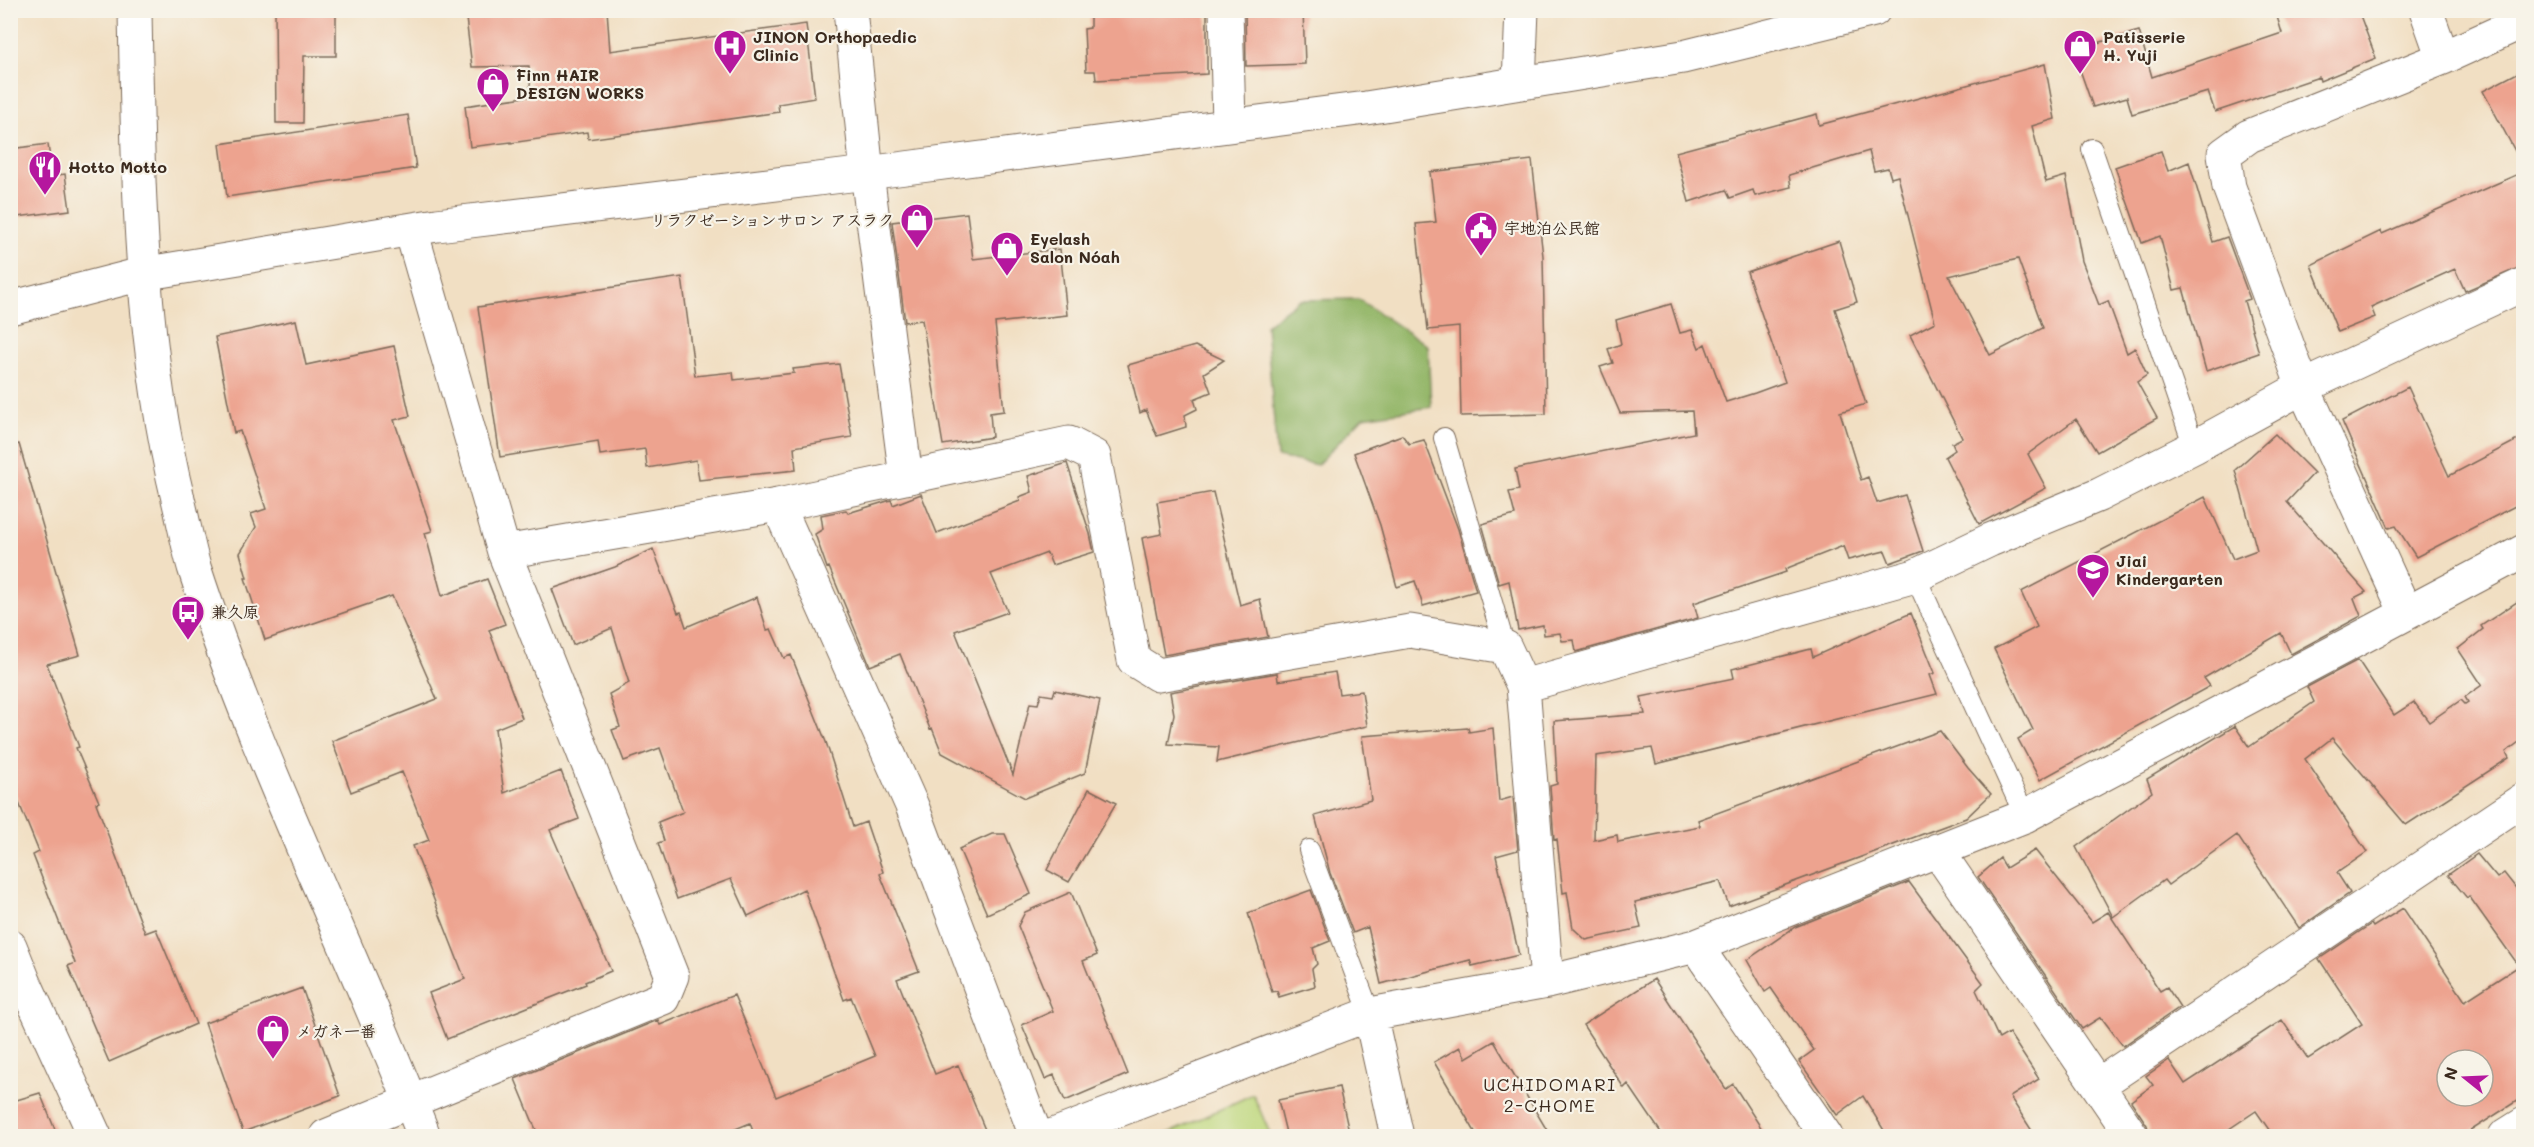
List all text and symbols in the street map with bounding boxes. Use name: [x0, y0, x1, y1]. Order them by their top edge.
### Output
place label: JINON Orthopaedic Clinic: [753, 26, 917, 65]
place label: Patisserie H. Yuji: [2103, 26, 2185, 65]
hospital icon: JINON Orthopaedic Clinic: [712, 28, 748, 75]
shop icon: Patisserie H. Yuji: [2062, 28, 2098, 75]
place label: Finn HAIR DESIGN WORKS: [516, 64, 644, 103]
shop icon: Finn HAIR DESIGN WORKS: [475, 66, 511, 113]
restaurant icon: Hotto Motto: [27, 149, 63, 196]
place label: Hotto Motto: [68, 156, 167, 177]
shop icon: リラクゼーションサロン アスラク: [899, 202, 935, 249]
place label: リラクゼーションサロン アスラク: [650, 209, 894, 230]
public building icon: 宇地泊公民館: [1463, 210, 1499, 257]
place label: 宇地泊公民館: [1504, 217, 1600, 238]
place label: Eyelash Salon Nóah: [1030, 228, 1120, 267]
shop icon: Eyelash Salon Nóah: [989, 230, 1025, 277]
place label: Jiai Kindergarten: [2116, 550, 2223, 589]
school or university icon: Jiai Kindergarten: [2075, 552, 2111, 599]
bus stop icon: 兼久原: [170, 594, 206, 641]
place label: 兼久原: [211, 601, 259, 622]
shop icon: メガネ一番: [255, 1013, 291, 1060]
place label: メガネ一番: [296, 1020, 376, 1041]
north arrow: [2435, 1048, 2495, 1108]
text: N: [2438, 1064, 2462, 1082]
district label: UCHIDOMARI 2-CHOME: [1483, 1072, 1617, 1117]

